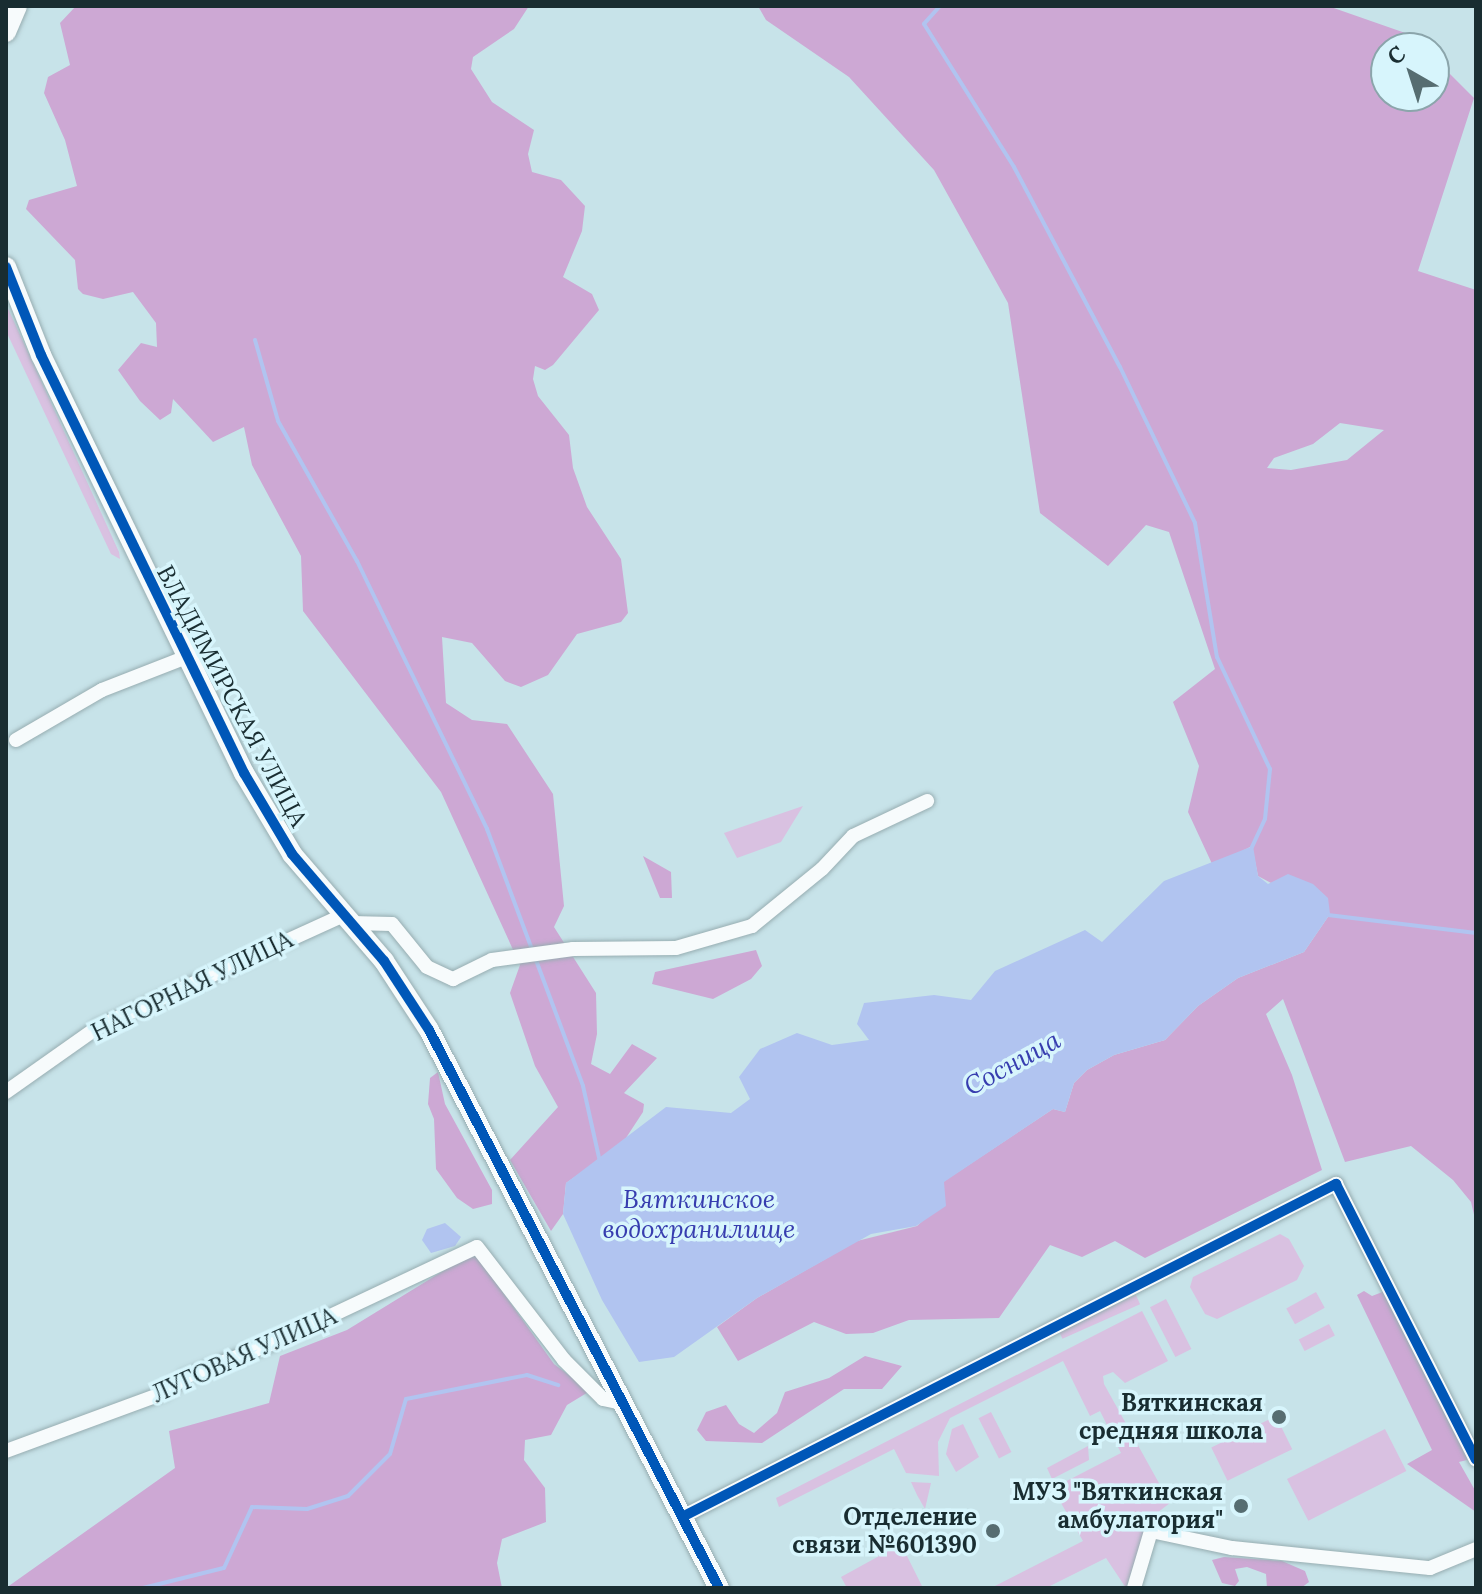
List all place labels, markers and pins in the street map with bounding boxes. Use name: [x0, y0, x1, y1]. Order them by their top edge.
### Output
place label: Вяткинская средняя школа: [1079, 1389, 1263, 1445]
marker: Вяткинская средняя школа: [1270, 1408, 1288, 1426]
place label: МУЗ "Вяткинская амбулатория": [1012, 1478, 1223, 1534]
marker: МУЗ "Вяткинская амбулатория": [1230, 1495, 1252, 1517]
place label: Отделение связи №601390: [792, 1503, 977, 1559]
marker: Отделение связи №601390: [984, 1522, 1002, 1540]

